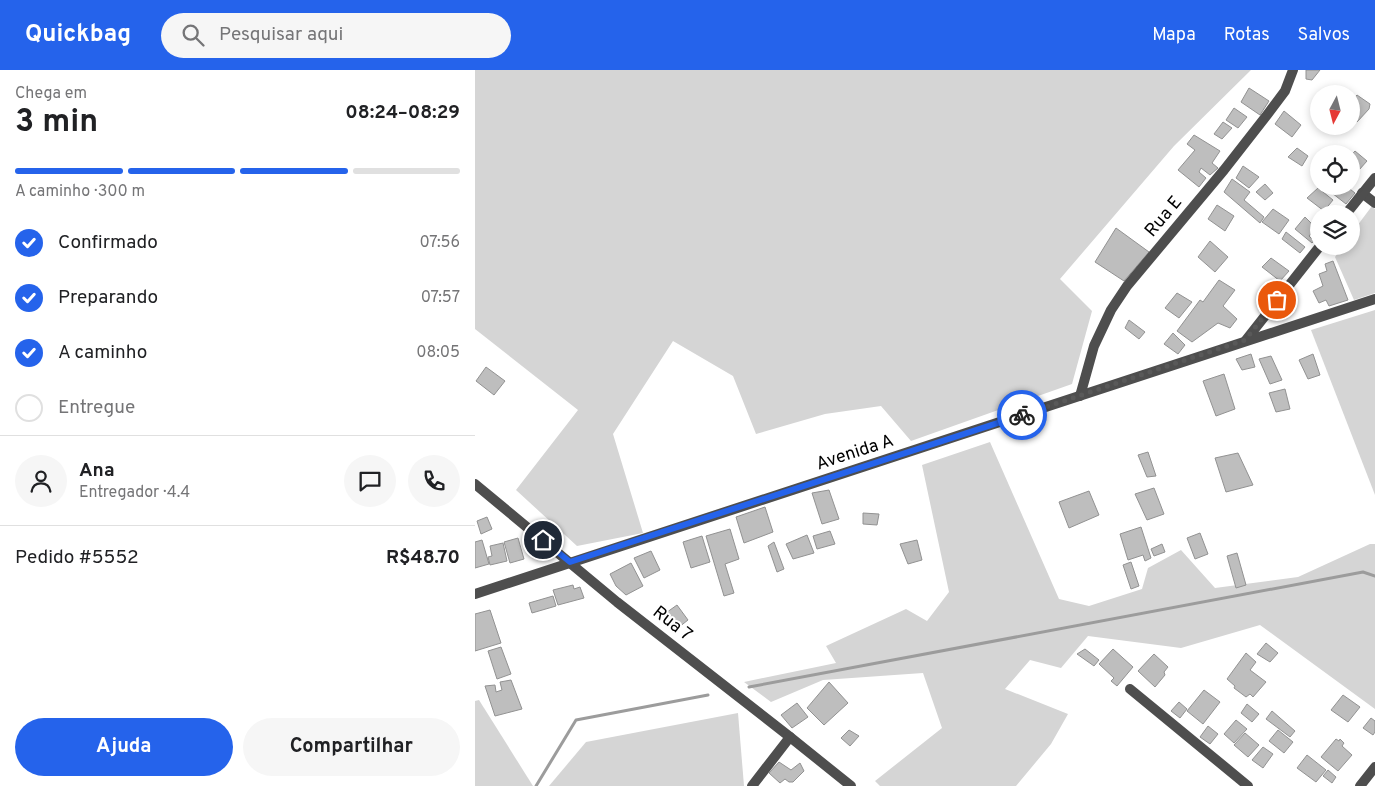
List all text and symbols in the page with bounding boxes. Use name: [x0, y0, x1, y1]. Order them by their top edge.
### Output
search box: [161, 13, 511, 58]
text: Quickbag: [25, 20, 131, 50]
icon: search: [179, 21, 207, 49]
text: Pesquisar aqui: [219, 23, 343, 47]
text: Mapa: [1152, 24, 1196, 47]
text: Rotas: [1224, 24, 1270, 47]
text: Salvos: [1298, 24, 1350, 47]
text: Chega em: [15, 84, 87, 104]
north arrow: [1310, 85, 1360, 135]
map controls: [1310, 85, 1360, 255]
text: 08:24–08:29: [345, 101, 460, 125]
text: 3 min: [15, 103, 98, 143]
button: locate: [1310, 145, 1360, 195]
text: A caminho · 300 m: [15, 182, 145, 202]
street label: Rua E: [1140, 192, 1188, 242]
button: layers: [1310, 205, 1360, 255]
icon: check: [15, 229, 43, 257]
text: Confirmado: [58, 231, 158, 255]
text: 07:56: [419, 233, 460, 253]
pin: [1256, 279, 1298, 321]
icon: check: [15, 284, 43, 312]
text: Preparando: [58, 286, 158, 310]
icon: bag: [1263, 286, 1291, 314]
text: 07:57: [421, 288, 460, 308]
icon: check: [15, 339, 43, 367]
text: A caminho: [58, 341, 147, 365]
text: 08:05: [416, 343, 460, 363]
courier: [997, 390, 1047, 440]
text: Entregue: [58, 396, 135, 420]
icon: bike: [1008, 401, 1036, 429]
street label: Avenida A: [813, 430, 897, 476]
button: person: [15, 455, 67, 507]
button: chat: [344, 455, 396, 507]
button: phone: [408, 455, 460, 507]
text: Ana: [79, 459, 114, 483]
text: Entregador · 4.4: [79, 483, 190, 503]
pin: [522, 519, 564, 561]
icon: home: [529, 526, 557, 554]
text: Pedido #5552: [15, 546, 139, 570]
text: R$48.70: [386, 546, 460, 570]
street label: Rua 7: [647, 601, 697, 647]
button: Ajuda: [15, 718, 233, 776]
button: Compartilhar: [243, 718, 460, 776]

